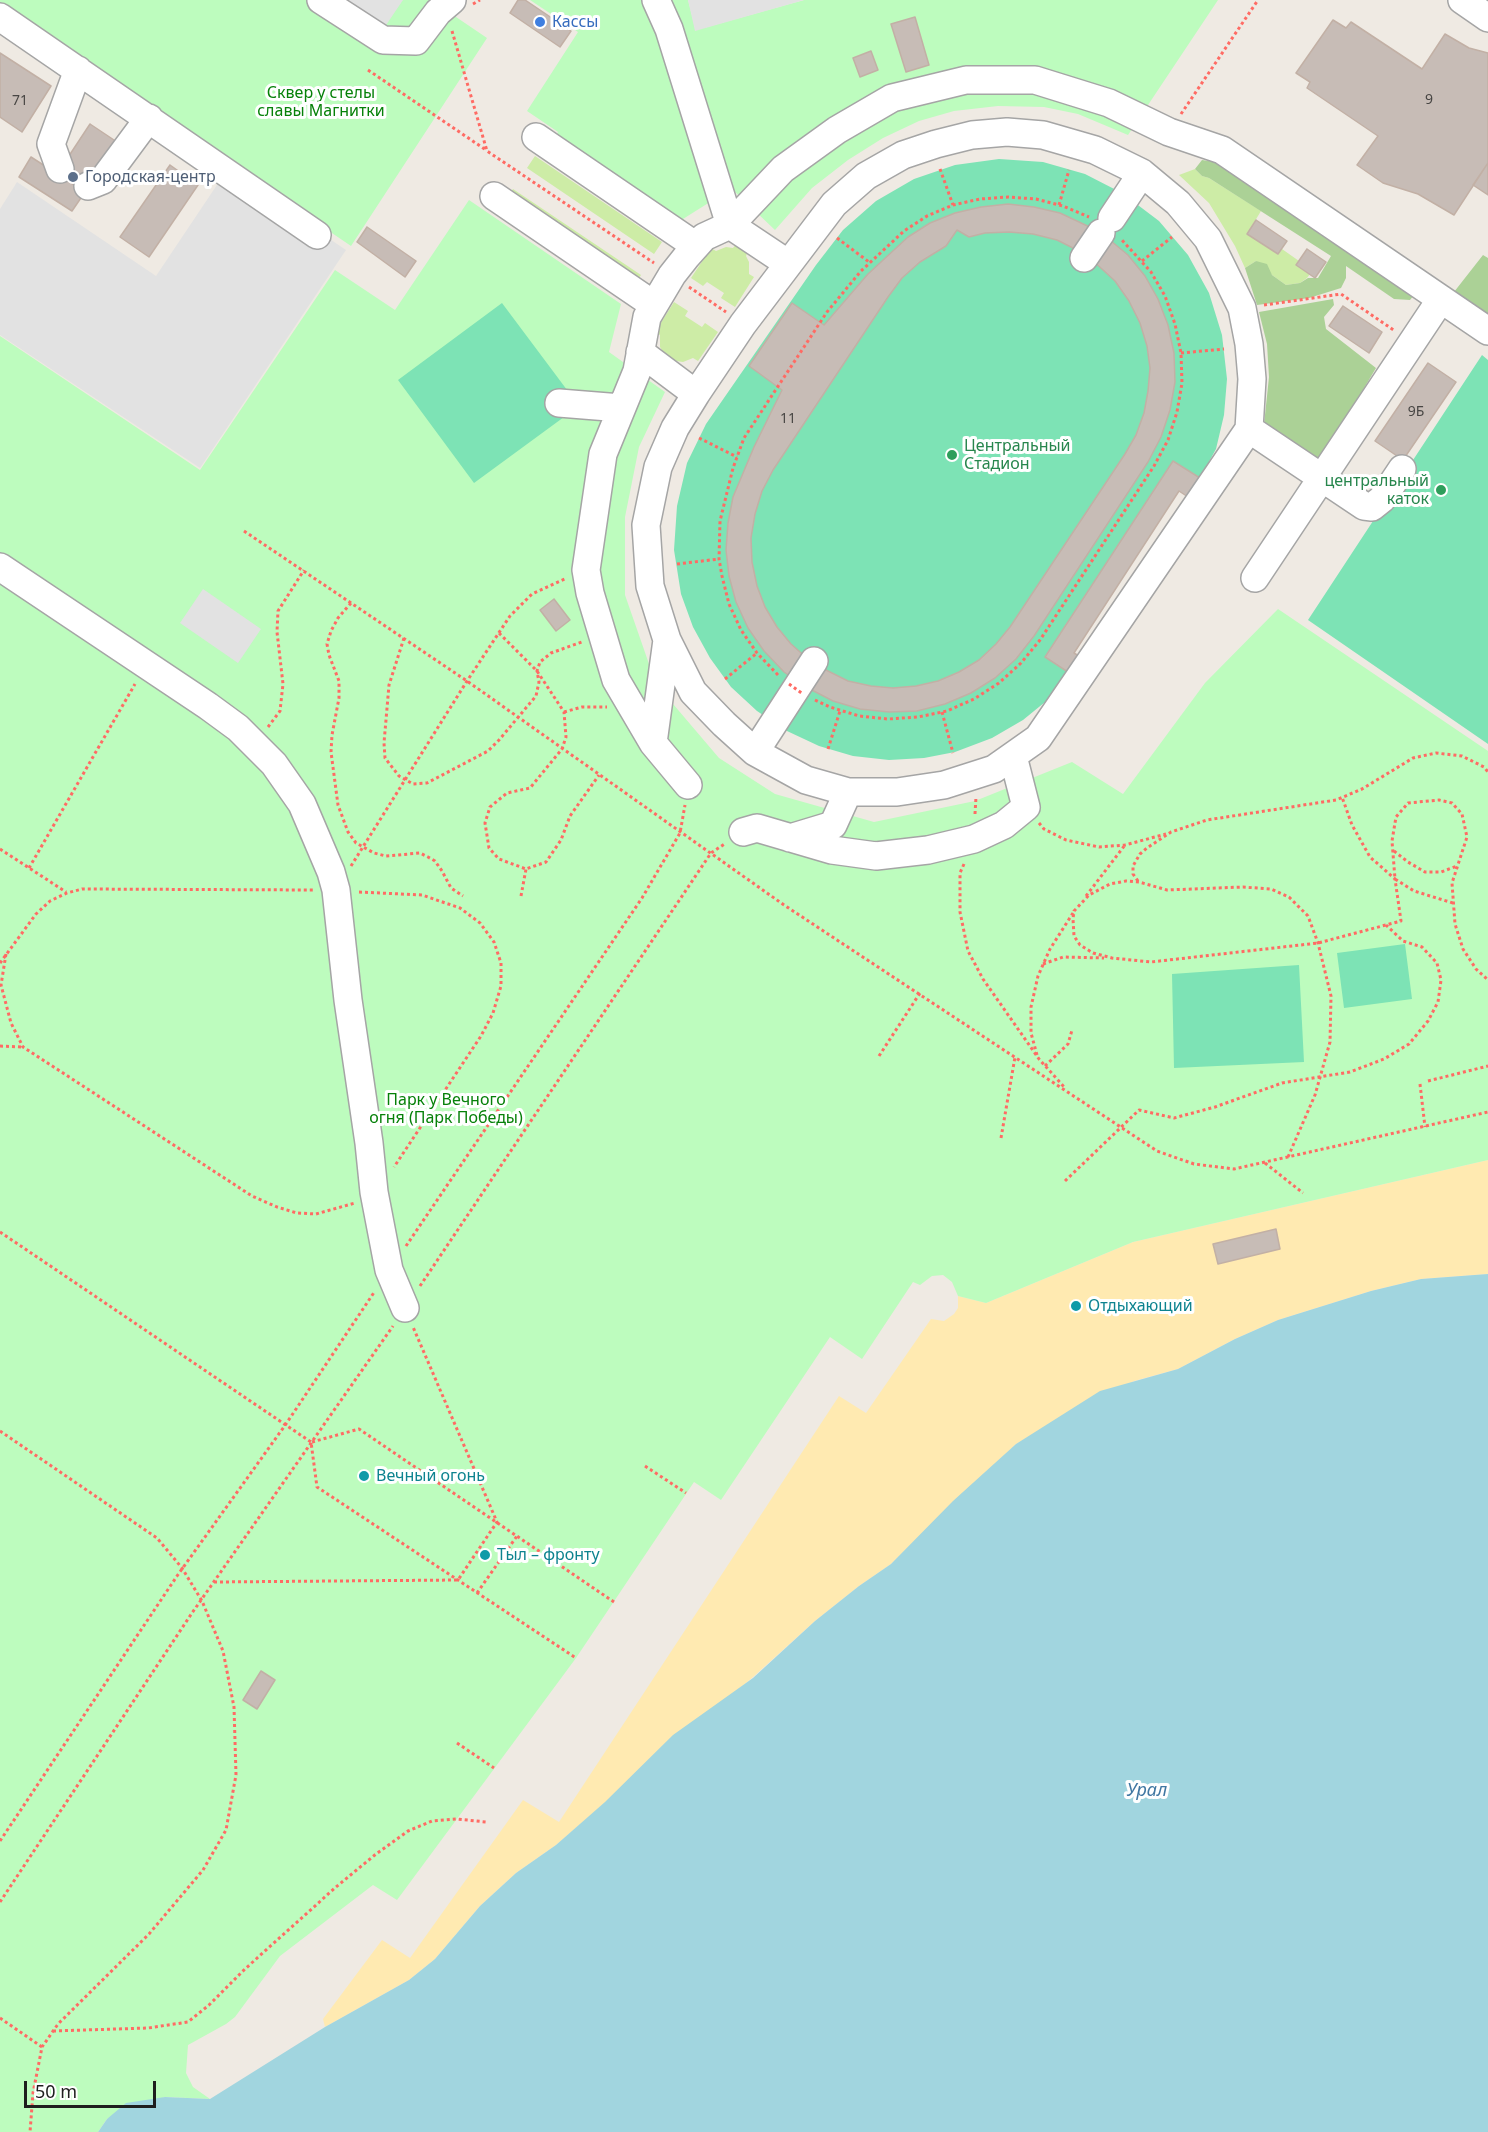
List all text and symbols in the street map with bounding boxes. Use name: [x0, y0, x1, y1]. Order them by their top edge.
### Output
place label: Кассы: [552, 12, 598, 32]
marker: Кассы: [533, 15, 547, 29]
park label: Сквер у стелы славы Магнитки: [257, 83, 385, 121]
house number: 9: [1425, 92, 1433, 108]
house number: 71: [12, 93, 28, 109]
place label: Городская-центр: [85, 167, 216, 187]
marker: Городская-центр: [66, 170, 80, 184]
house number: 9Б: [1408, 404, 1424, 420]
house number: 11: [780, 411, 796, 427]
place label: Центральный Стадион: [964, 436, 1071, 474]
marker: Центральный Стадион: [945, 448, 959, 462]
place label: центральный каток: [1324, 471, 1429, 509]
marker: центральный каток: [1434, 483, 1448, 497]
park label: Парк у Вечного огня (Парк Победы): [369, 1090, 523, 1128]
place label: Отдыхающий: [1088, 1296, 1193, 1316]
marker: Отдыхающий: [1069, 1299, 1083, 1313]
place label: Вечный огонь: [376, 1466, 485, 1486]
marker: Вечный огонь: [357, 1469, 371, 1483]
place label: Тыл – фронту: [497, 1545, 600, 1565]
marker: Тыл – фронту: [478, 1548, 492, 1562]
water label: Урал: [1127, 1780, 1167, 1802]
scale bar: [27, 2069, 159, 2107]
text: 50 m: [35, 2079, 77, 2103]

